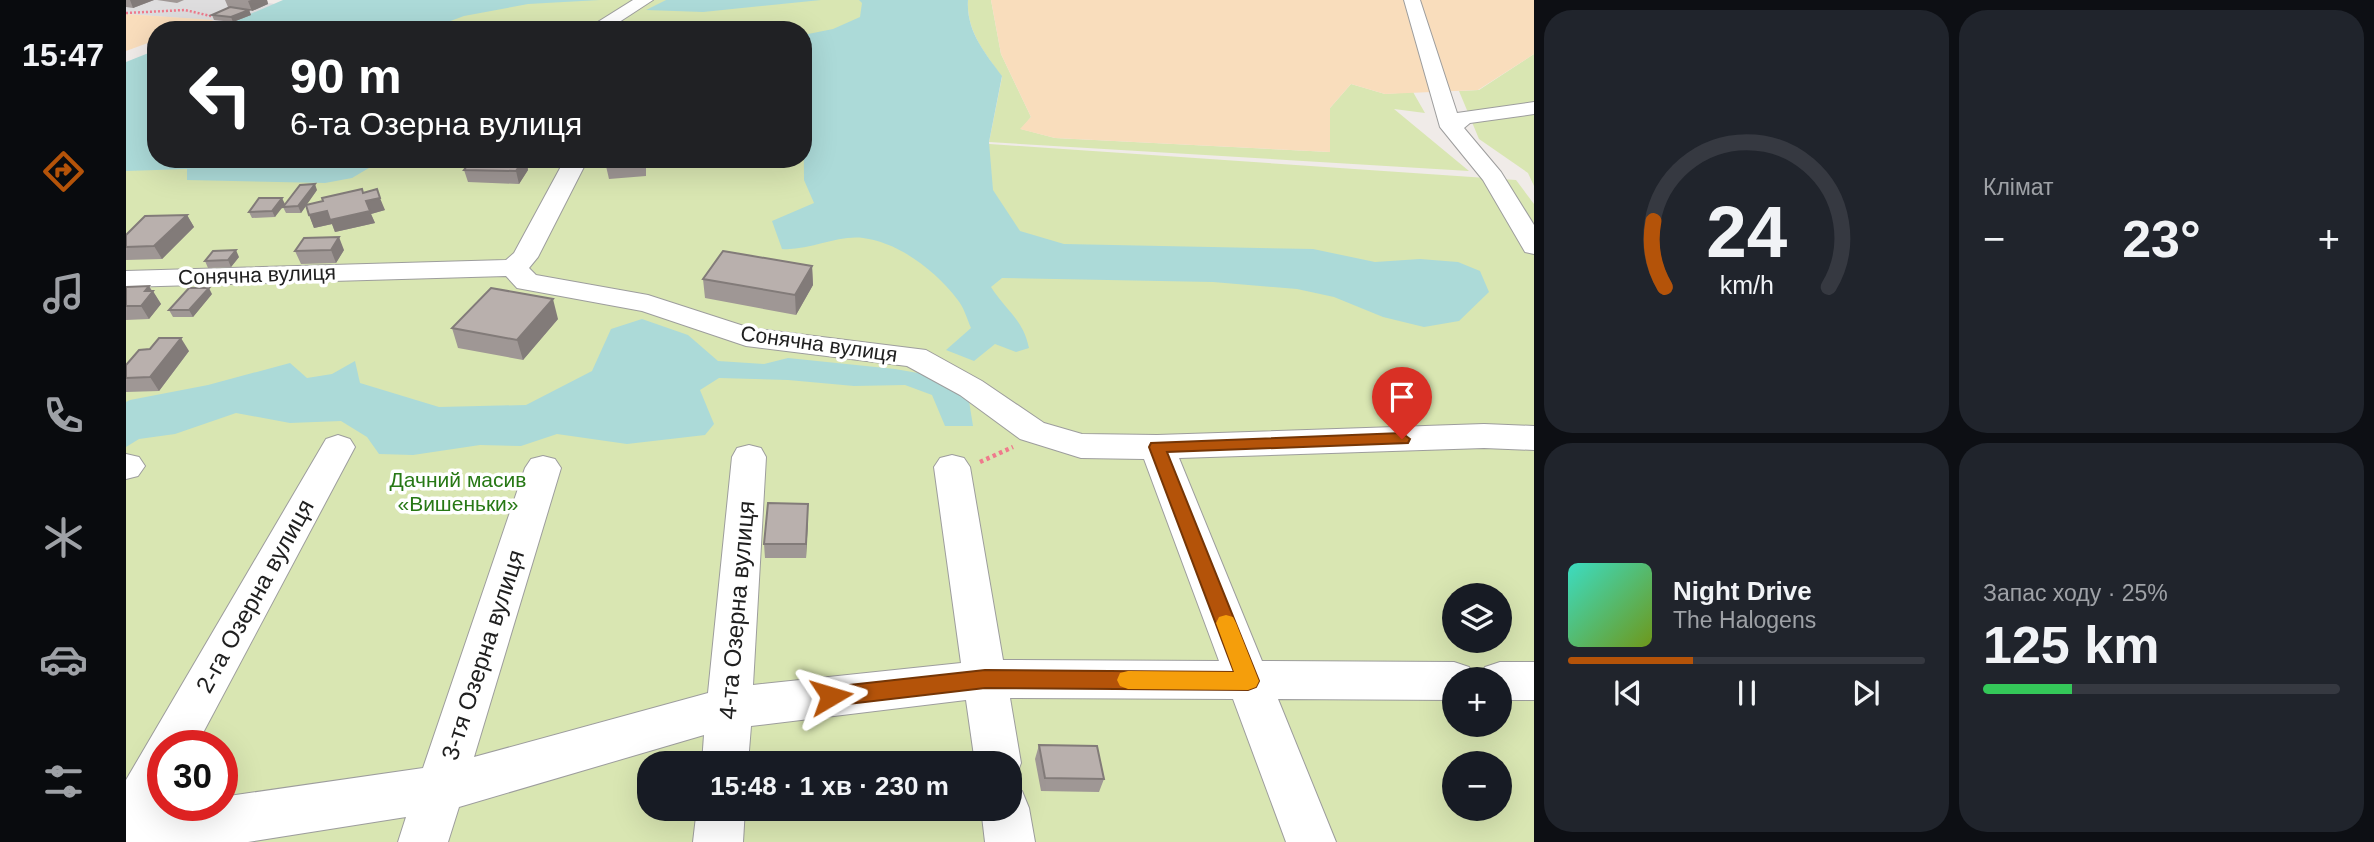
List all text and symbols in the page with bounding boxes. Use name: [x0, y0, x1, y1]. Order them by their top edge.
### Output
text: 15:47: [22, 37, 104, 73]
icon: left: [175, 49, 266, 140]
text: 90 m: [290, 49, 402, 103]
text: 6-та Озерна вулиця: [290, 106, 582, 142]
icon: directions: [39, 147, 88, 196]
text: Клімат: [1983, 174, 2054, 200]
text: 24: [1706, 192, 1787, 273]
text: 23°: [2122, 210, 2201, 268]
text: −: [1983, 218, 2005, 260]
text: +: [2318, 218, 2340, 260]
street label: Сонячна вулиця: [178, 260, 336, 289]
icon: music: [39, 269, 88, 318]
text: km/h: [1719, 271, 1774, 299]
street label: Сонячна вулиця: [739, 321, 899, 366]
pin: [1372, 367, 1432, 439]
icon: arrive: [1383, 378, 1421, 416]
icon: phone: [39, 391, 88, 440]
park label: Дачний масив «Вишеньки»: [390, 468, 526, 515]
street label: 2-га Озерна вулиця: [190, 494, 319, 697]
street label: 4-та Озерна вулиця: [713, 500, 760, 720]
icon: climate: [39, 513, 88, 562]
street label: 3-тя Озерна вулиця: [436, 546, 529, 763]
text: Night Drive: [1673, 576, 1812, 606]
text: Запас ходу · 25%: [1983, 580, 2168, 606]
map controls: [1442, 583, 1512, 821]
button: layers: [1442, 583, 1512, 653]
text: The Halogens: [1673, 607, 1816, 633]
text: 125 km: [1983, 616, 2159, 674]
icon: car: [39, 635, 88, 684]
position arrow: [794, 659, 868, 733]
button: +: [1442, 667, 1512, 737]
icon: previous: [1609, 674, 1647, 712]
icon: pause: [1728, 674, 1766, 712]
icon: next: [1847, 674, 1885, 712]
speed limit sign: 30: [147, 730, 238, 821]
button: −: [1442, 751, 1512, 821]
icon: filters: [39, 757, 88, 806]
text: 15:48 · 1 хв · 230 m: [710, 771, 949, 801]

